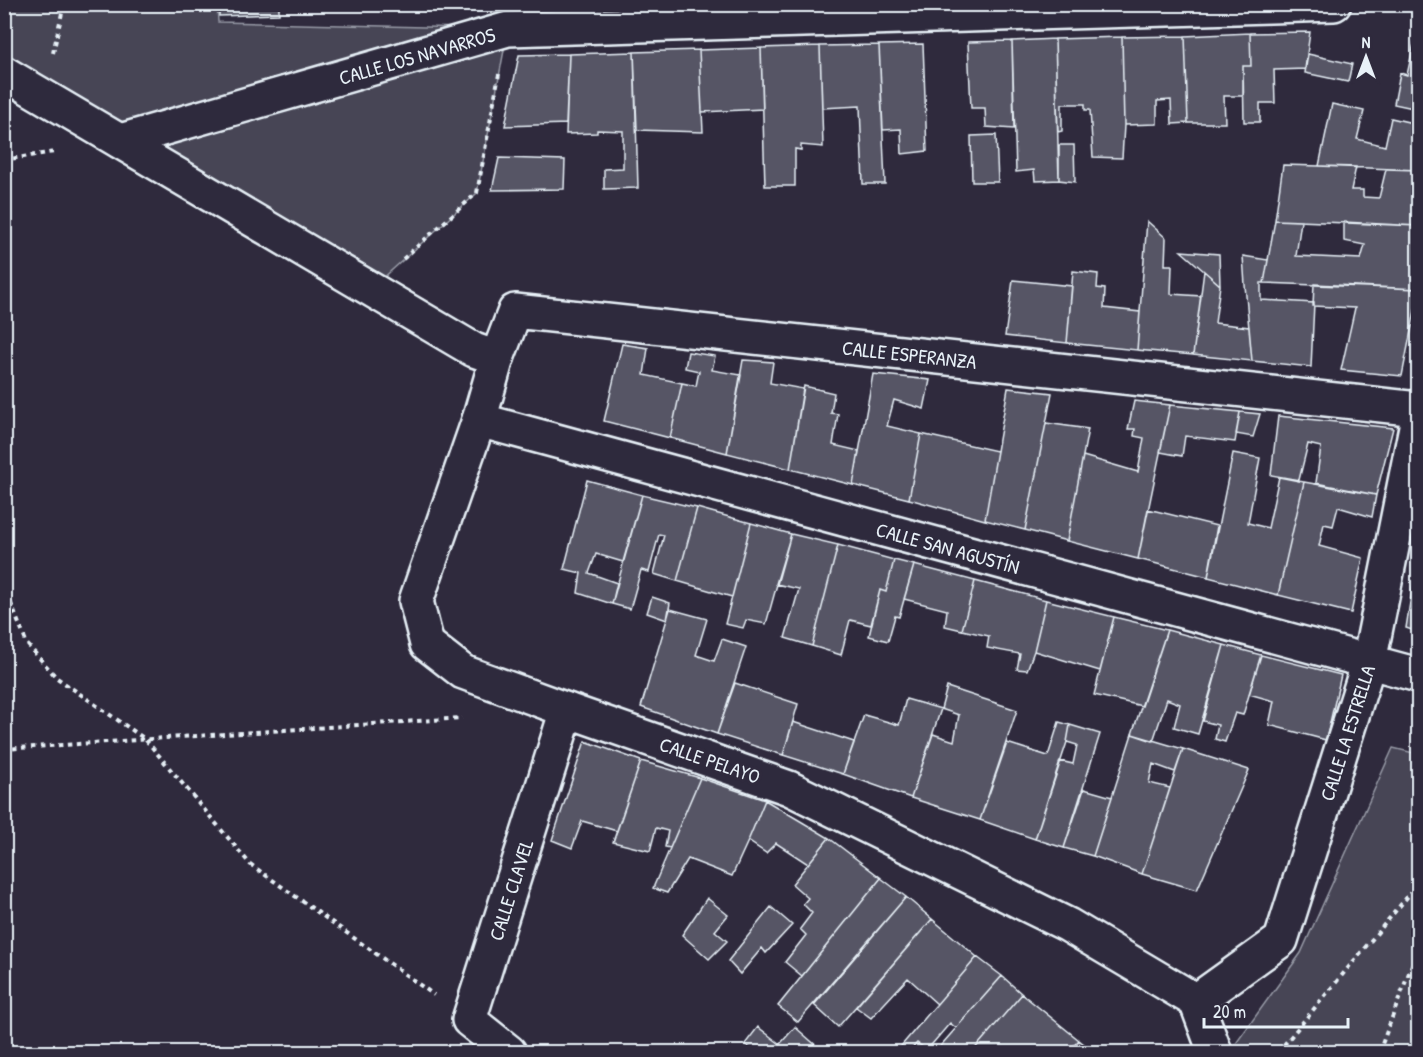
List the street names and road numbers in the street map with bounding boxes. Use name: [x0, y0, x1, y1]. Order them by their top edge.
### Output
street label: CALLE LOS NAVARROS: [336, 20, 498, 91]
street label: CALLE ESPERANZA: [841, 333, 978, 375]
street label: CALLE SAN AGUSTÍN: [873, 515, 1023, 580]
street label: CALLE LA ESTRELLA: [1312, 661, 1381, 804]
street label: CALLE PELAYO: [656, 730, 764, 790]
street label: CALLE CLAVEL: [482, 836, 539, 944]

